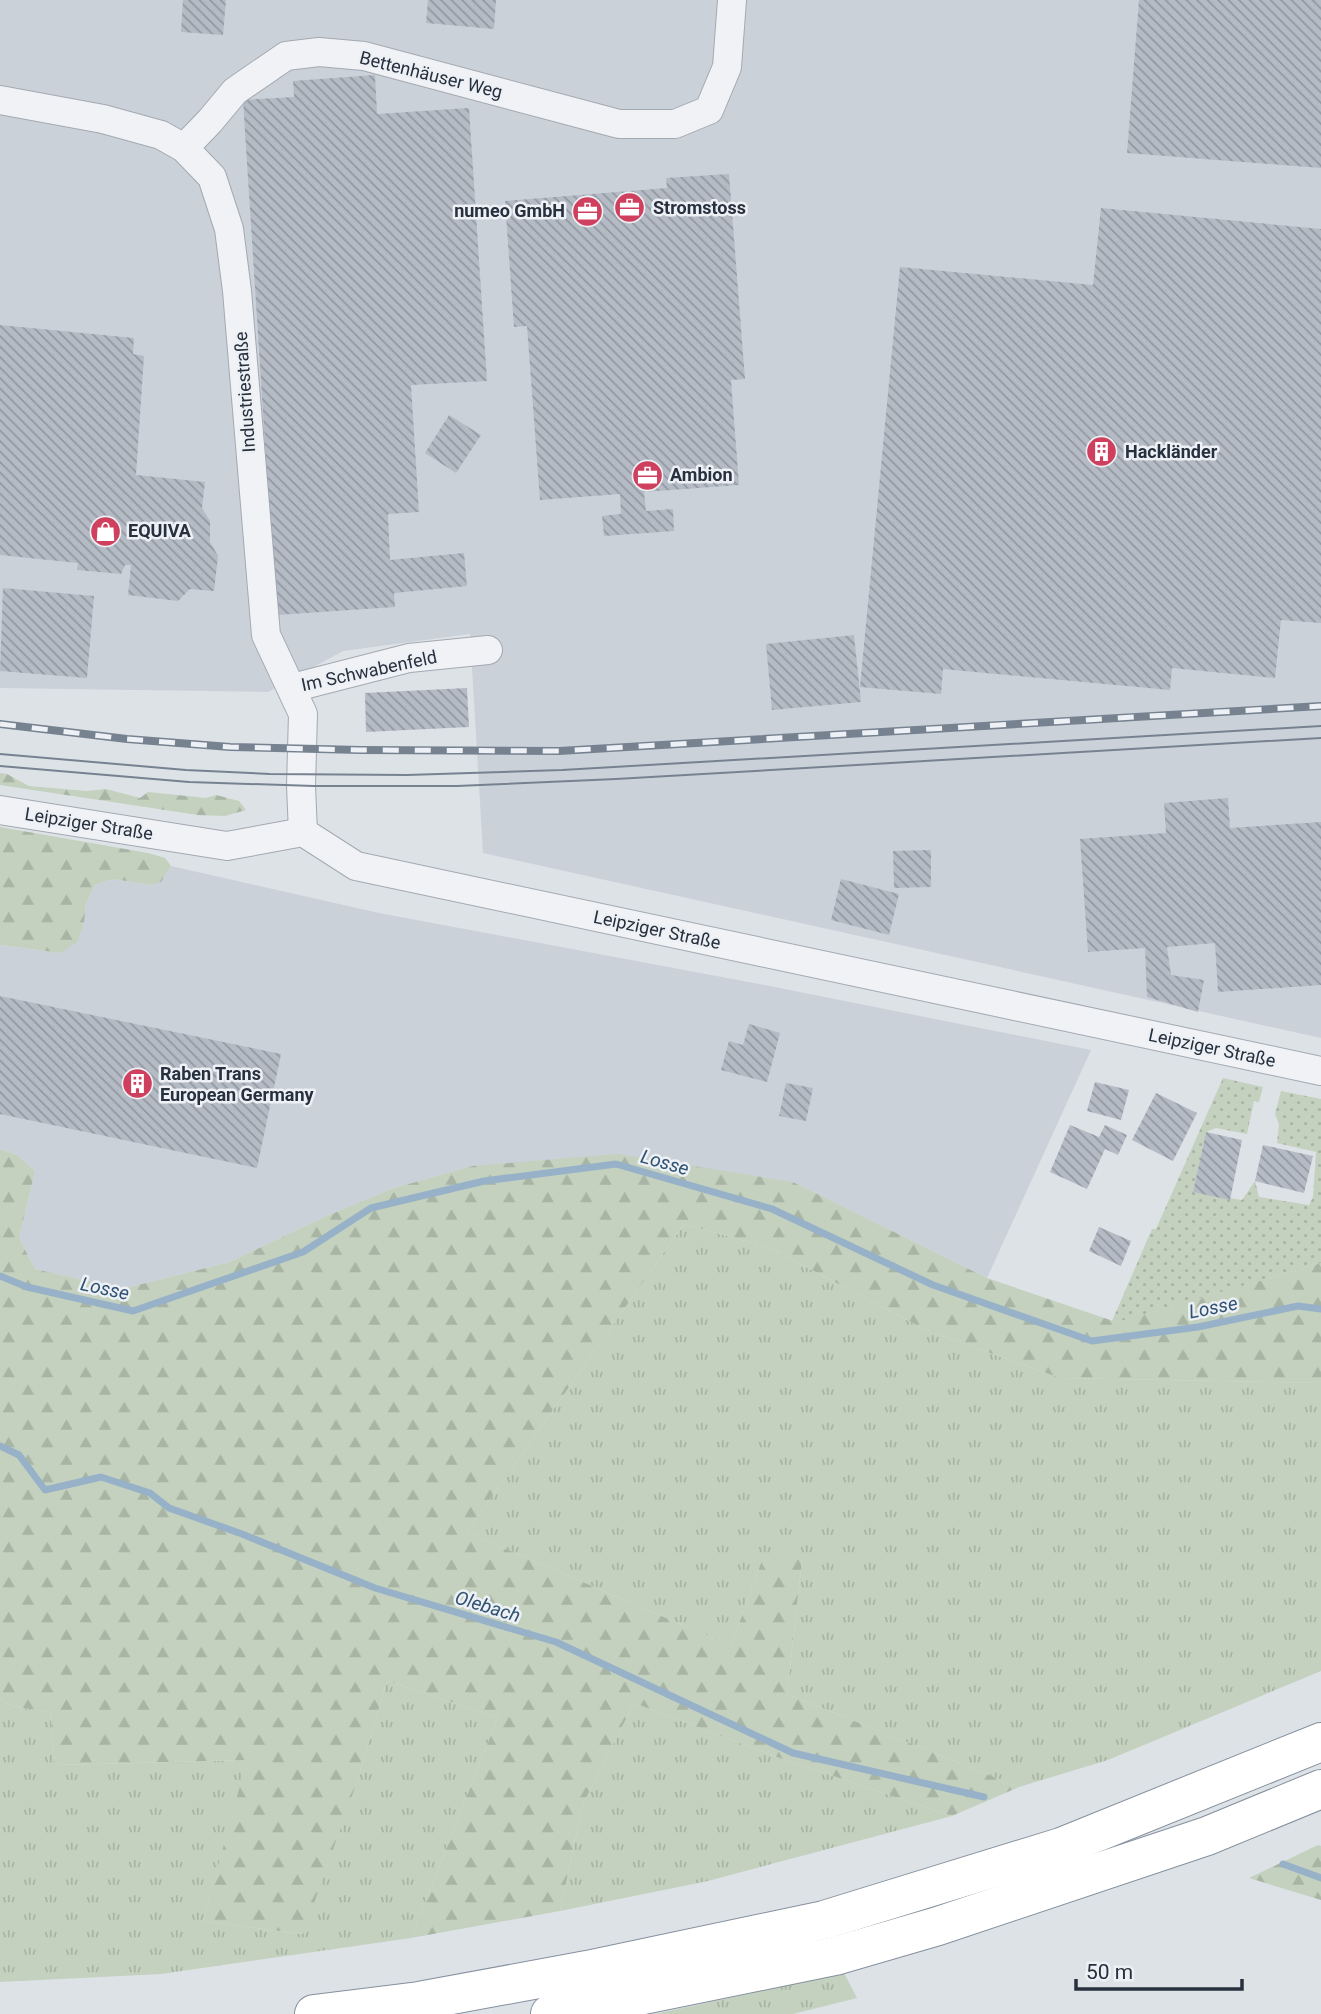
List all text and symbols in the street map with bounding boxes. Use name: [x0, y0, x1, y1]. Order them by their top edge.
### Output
street label: Bettenhäuser Weg: [358, 47, 505, 102]
office icon: Stromstoss: [613, 191, 647, 225]
office icon: numeo GmbH: [571, 194, 605, 228]
place label: Stromstoss: [653, 197, 746, 218]
place label: numeo GmbH: [454, 200, 565, 221]
street label: Industriestraße: [230, 331, 259, 453]
building icon: Hackländer: [1085, 435, 1119, 469]
place label: Hackländer: [1125, 441, 1218, 462]
office icon: Ambion: [630, 458, 664, 492]
place label: Ambion: [670, 464, 733, 485]
shop icon: EQUIVA: [88, 514, 122, 548]
place label: EQUIVA: [128, 520, 192, 541]
street label: Im Schwabenfeld: [299, 646, 439, 695]
street label: Leipziger Straße: [23, 803, 155, 844]
street label: Leipziger Straße: [592, 906, 723, 953]
street label: Leipziger Straße: [1147, 1024, 1278, 1071]
place label: Raben Trans European Germany: [160, 1063, 314, 1105]
building icon: Raben Trans European Germany: [120, 1067, 154, 1101]
water label: Losse: [638, 1145, 692, 1180]
water label: Losse: [78, 1272, 132, 1305]
water label: Losse: [1187, 1291, 1240, 1323]
water label: Olebach: [452, 1586, 523, 1627]
scale bar: [1076, 1948, 1242, 1992]
text: 50 m: [1086, 1960, 1133, 1984]

